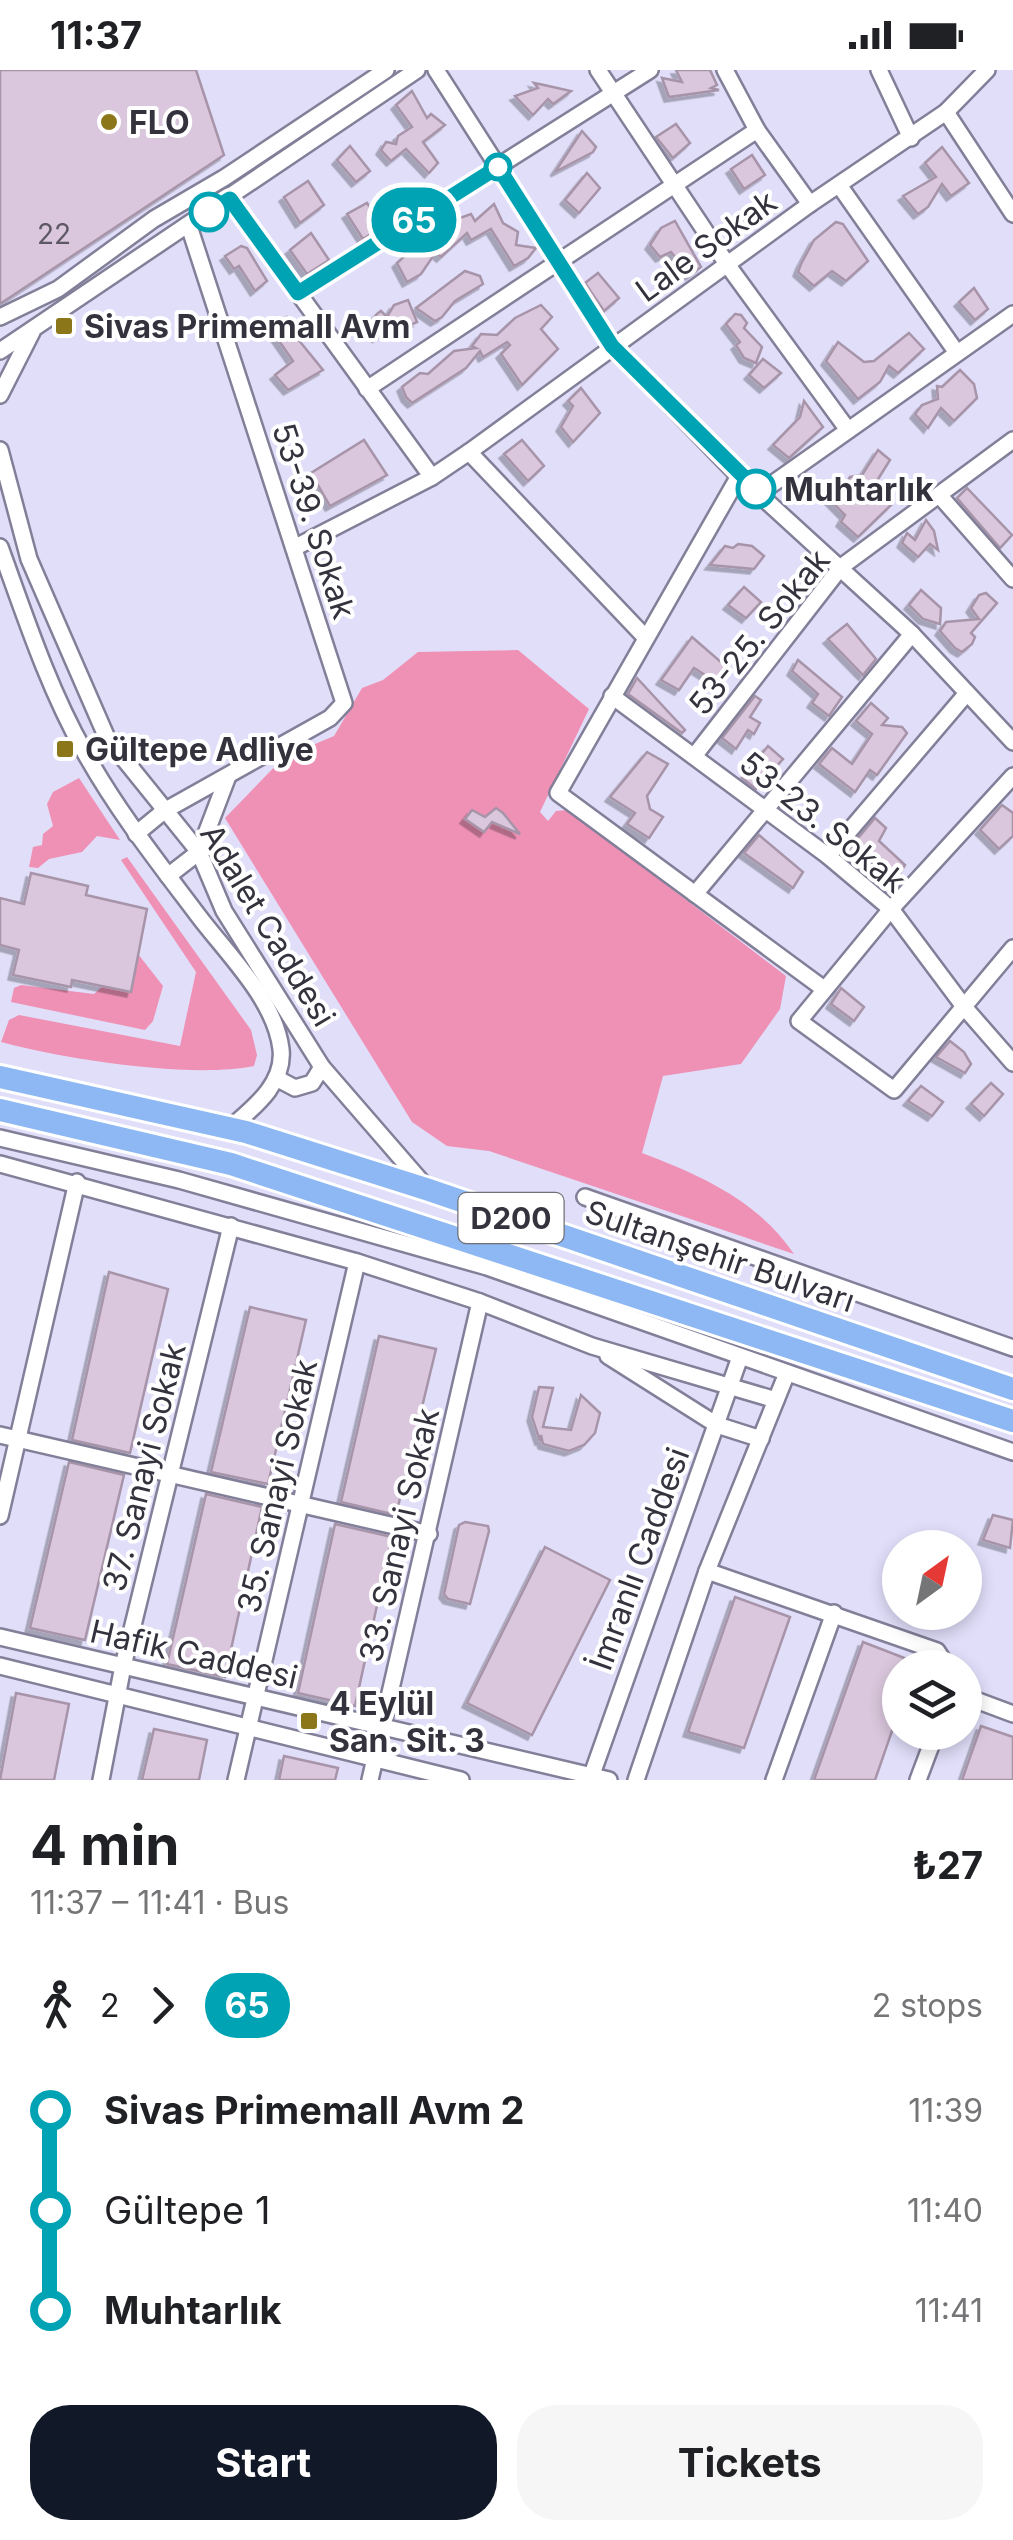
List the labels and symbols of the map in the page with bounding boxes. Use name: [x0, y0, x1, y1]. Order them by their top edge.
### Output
place label: FLO: [129, 103, 190, 142]
marker: FLO: [98, 111, 120, 133]
unlabelled marker: [485, 154, 511, 180]
street label: Lale Sokak: [628, 182, 784, 310]
line badge: 65: [369, 188, 459, 252]
unlabelled marker: [190, 193, 228, 231]
house number: 22: [37, 217, 71, 251]
place label: Sivas Primemall Avm: [84, 307, 410, 346]
marker: Sivas Primemall Avm: [53, 315, 75, 337]
street label: 53-39. Sokak: [264, 418, 364, 624]
marker: Muhtarlık: [737, 470, 775, 508]
place label: Muhtarlık: [784, 470, 934, 509]
street label: 53-25. Sokak: [680, 541, 838, 723]
place label: Gültepe Adliye: [85, 730, 314, 769]
marker: Gültepe Adliye: [54, 738, 76, 760]
street label: 53-23. Sokak: [732, 743, 914, 901]
street label: Adalet Caddesi: [192, 817, 344, 1033]
street label: Sultanşehir Bulvarı: [580, 1192, 860, 1320]
road number: D200: [458, 1193, 564, 1243]
street label: 37. Sanayi Sokak: [94, 1338, 194, 1595]
street label: 35. Sanayi Sokak: [229, 1355, 325, 1617]
street label: 33. Sanayi Sokak: [351, 1404, 447, 1666]
street label: İmranlı Caddesi: [581, 1442, 697, 1676]
north arrow: [882, 1530, 982, 1630]
street label: Hafik Caddesi: [86, 1611, 302, 1697]
place label: 4 Eylül San. Sit. 3: [329, 1684, 485, 1760]
marker: 4 Eylül San. Sit. 3: [298, 1710, 320, 1732]

